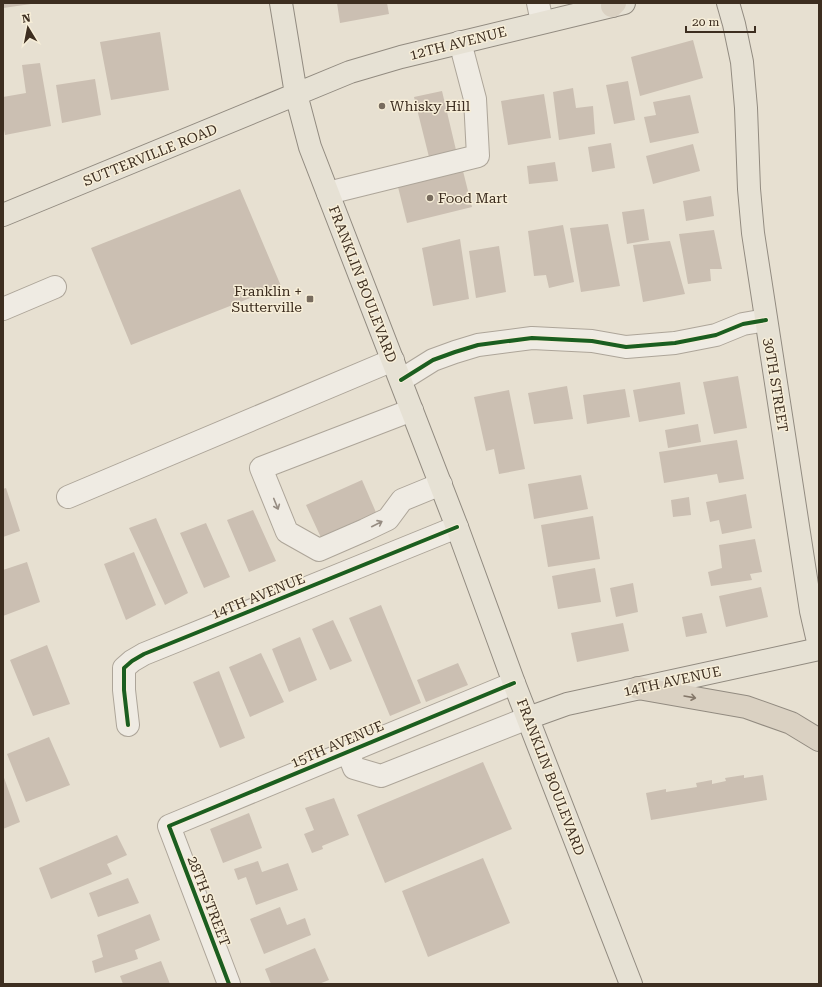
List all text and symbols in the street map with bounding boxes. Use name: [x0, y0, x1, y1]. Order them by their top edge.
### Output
north arrow: [8, 8, 48, 48]
scale bar: [686, 8, 755, 34]
text: N: [21, 11, 32, 26]
text: 20 m: [692, 15, 719, 29]
street label: 12TH AVENUE: [408, 23, 508, 63]
place label: Whisky Hill: [390, 98, 471, 114]
marker: Whisky Hill: [377, 101, 387, 111]
street label: SUTTERVILLE ROAD: [81, 121, 220, 189]
place label: Food Mart: [438, 190, 507, 206]
marker: Food Mart: [425, 193, 435, 203]
street label: FRANKLIN BOULEVARD: [326, 203, 400, 365]
place label: Franklin + Sutterville: [231, 283, 302, 315]
marker: Franklin + Sutterville: [305, 294, 315, 304]
street label: 30TH STREET: [761, 337, 791, 433]
one-way arrow: [273, 498, 280, 510]
one-way arrow: [370, 520, 382, 528]
street label: 14TH AVENUE: [209, 570, 307, 622]
street label: 14TH AVENUE: [622, 663, 722, 699]
one-way arrow: [683, 693, 696, 701]
street label: FRANKLIN BOULEVARD: [514, 696, 588, 858]
street label: 15TH AVENUE: [288, 717, 386, 771]
street label: 28TH STREET: [185, 854, 233, 948]

